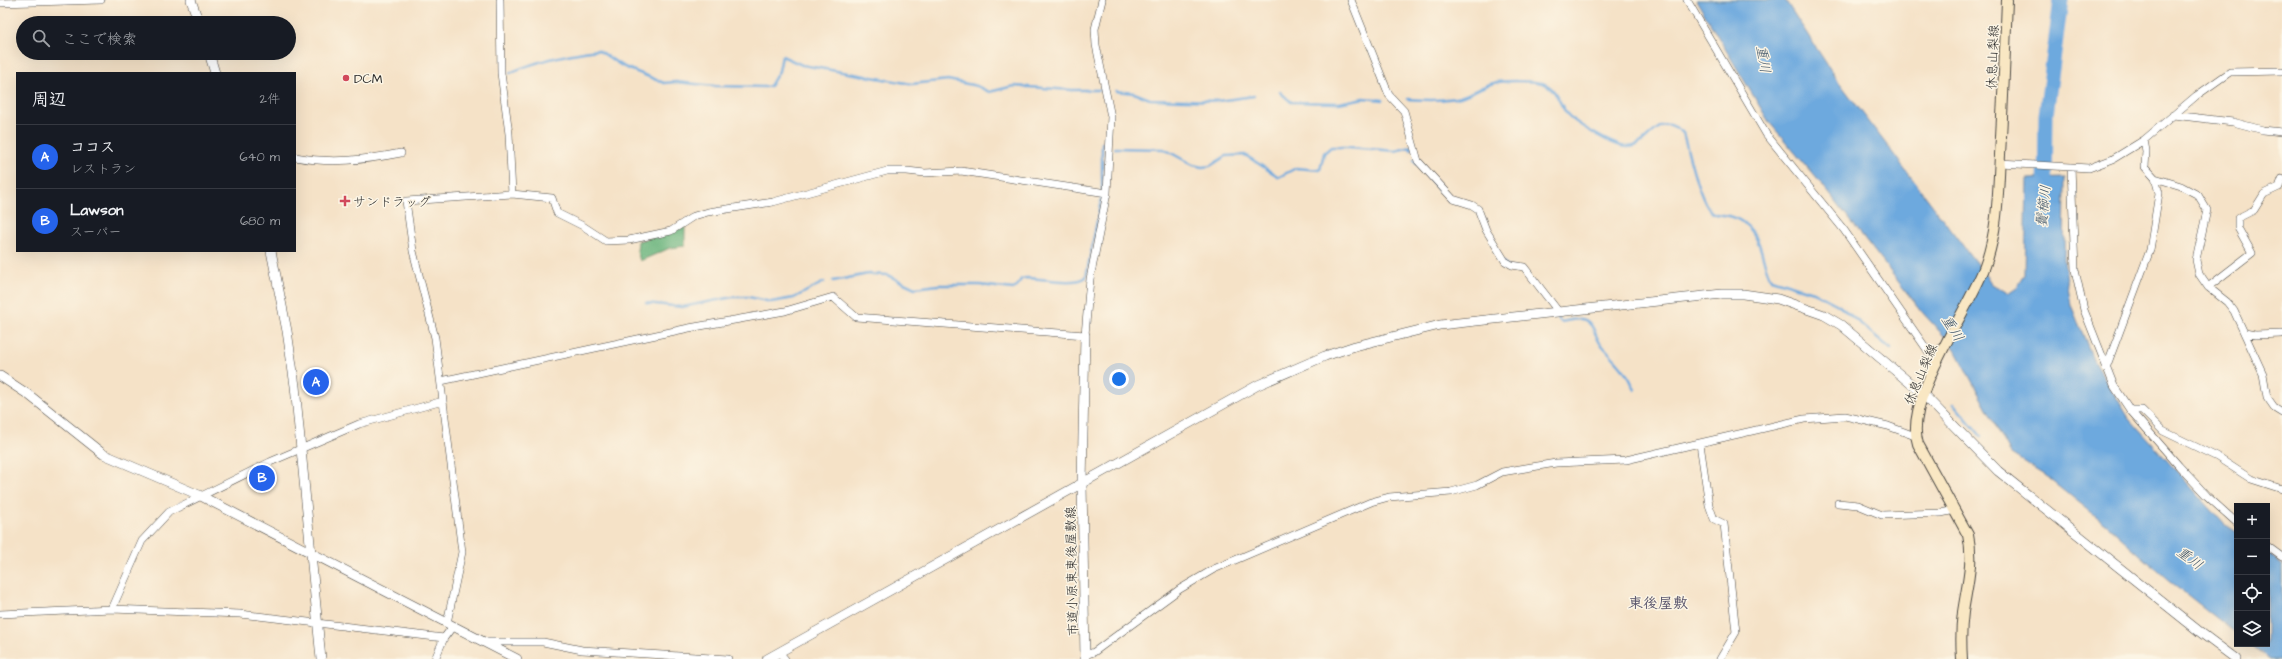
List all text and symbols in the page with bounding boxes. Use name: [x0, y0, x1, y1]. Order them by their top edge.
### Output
search box: [16, 16, 296, 60]
street label: 休息山梨線: [1983, 23, 2003, 90]
icon: search: [30, 27, 52, 49]
text: ここで検索: [62, 29, 137, 50]
water label: 重川: [1751, 44, 1775, 75]
place label: DCM: [354, 70, 383, 88]
marker: DCM: [341, 73, 351, 83]
text: 周辺: [32, 88, 66, 112]
text: 2件: [260, 90, 280, 108]
text: ココス: [70, 137, 115, 158]
text: A: [41, 148, 49, 166]
text: 640 m: [239, 148, 280, 166]
text: レストラン: [70, 160, 136, 178]
water label: 鬢櫛川: [2032, 184, 2056, 228]
place label: サンドラッグ: [353, 193, 431, 211]
marker: サンドラッグ: [340, 196, 350, 206]
text: Lawson: [70, 200, 124, 221]
text: B: [40, 212, 50, 230]
text: 680 m: [240, 212, 280, 230]
text: スーパー: [70, 223, 121, 241]
water label: 重川: [1936, 311, 1968, 346]
street label: 休息山梨線: [1900, 340, 1942, 408]
pin: A: [303, 367, 329, 397]
your location: [1109, 369, 1129, 389]
pin: B: [249, 463, 275, 493]
map controls: [2234, 503, 2270, 647]
button: +: [2234, 503, 2270, 539]
street label: 市道小原東東後屋敷線: [1062, 505, 1082, 636]
button: −: [2234, 539, 2270, 575]
water label: 重川: [2172, 542, 2207, 575]
button: locate: [2234, 575, 2270, 611]
district label: 東後屋敷: [1628, 593, 1688, 614]
button: layers: [2234, 611, 2270, 647]

